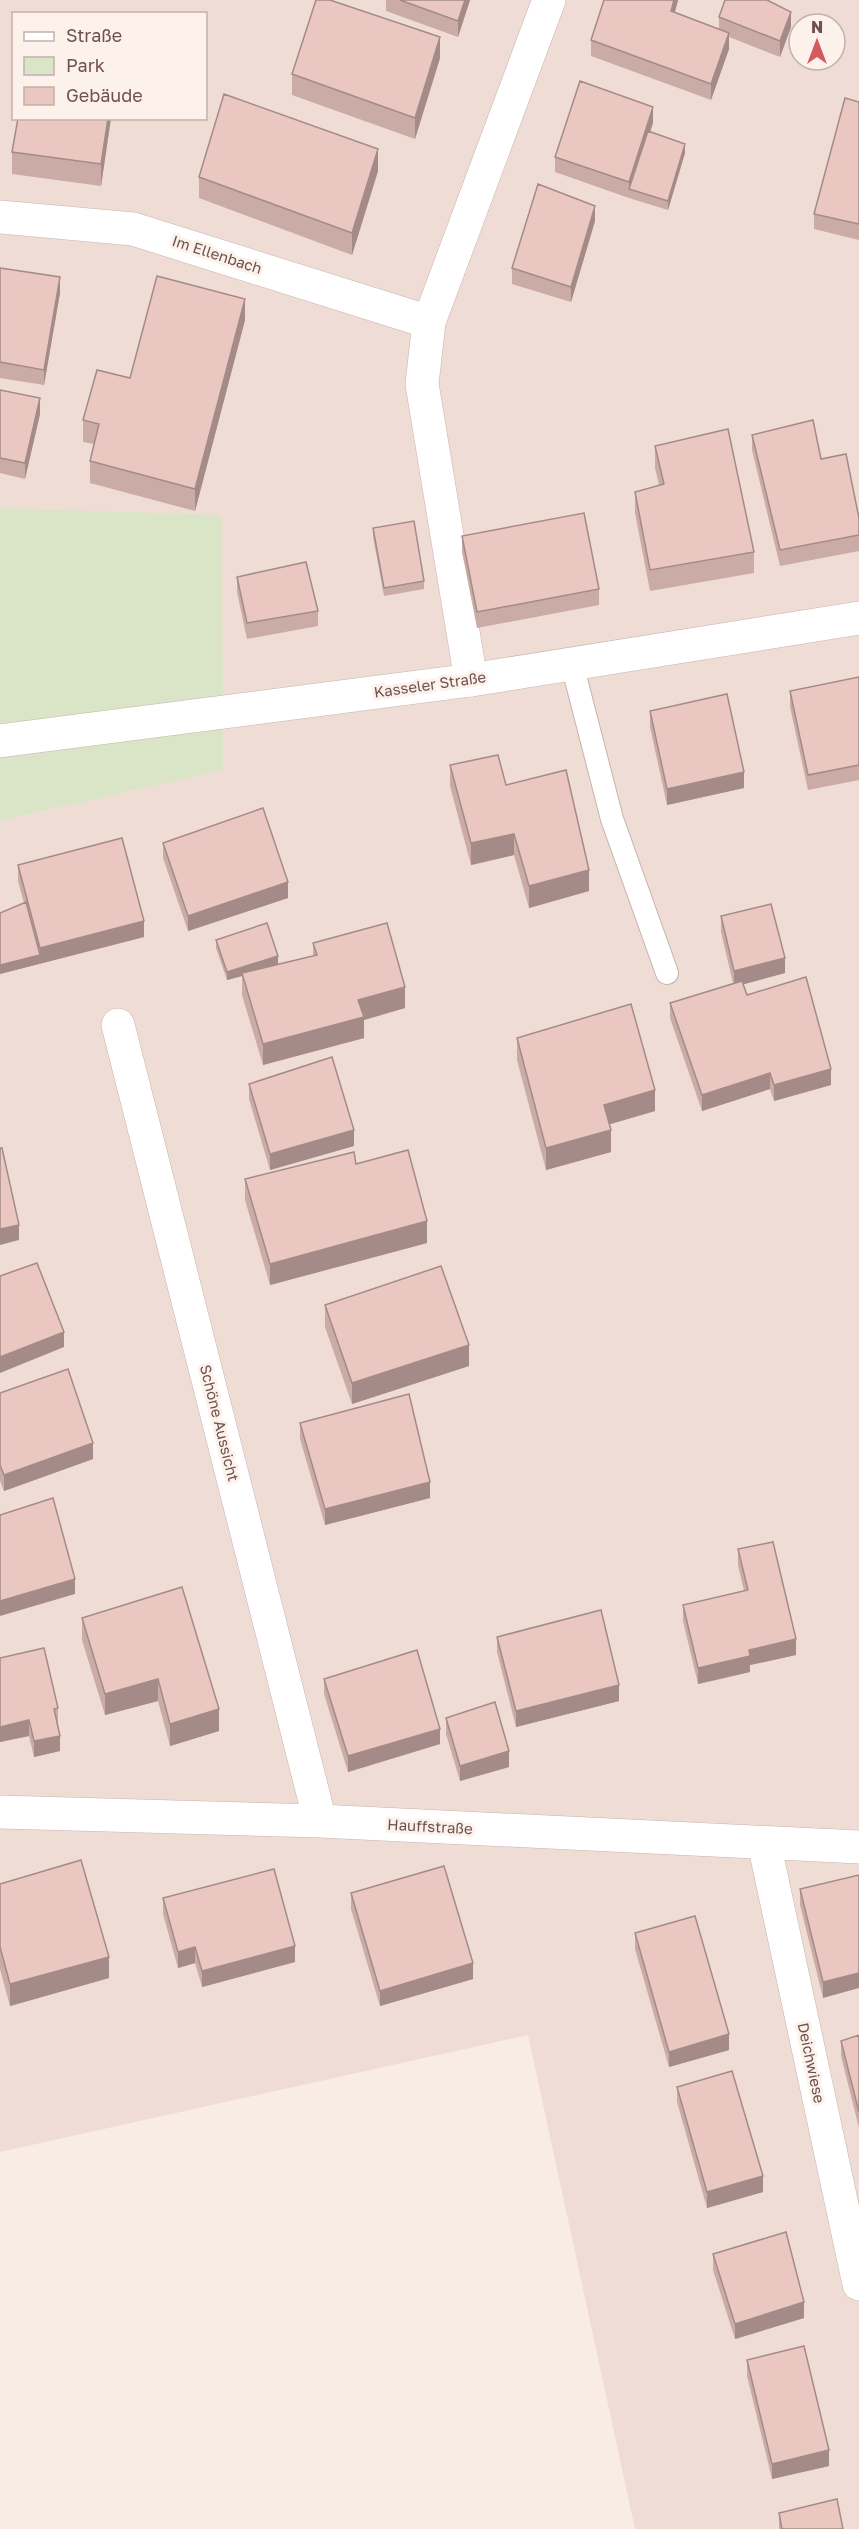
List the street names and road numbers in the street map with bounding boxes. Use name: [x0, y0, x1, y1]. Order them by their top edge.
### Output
street label: Im Ellenbach: [170, 231, 264, 277]
street label: Kasseler Straße: [373, 667, 487, 701]
street label: Schöne Aussicht: [197, 1363, 243, 1483]
street label: Hauffstraße: [387, 1815, 474, 1837]
street label: Deichwiese: [795, 2021, 829, 2105]

